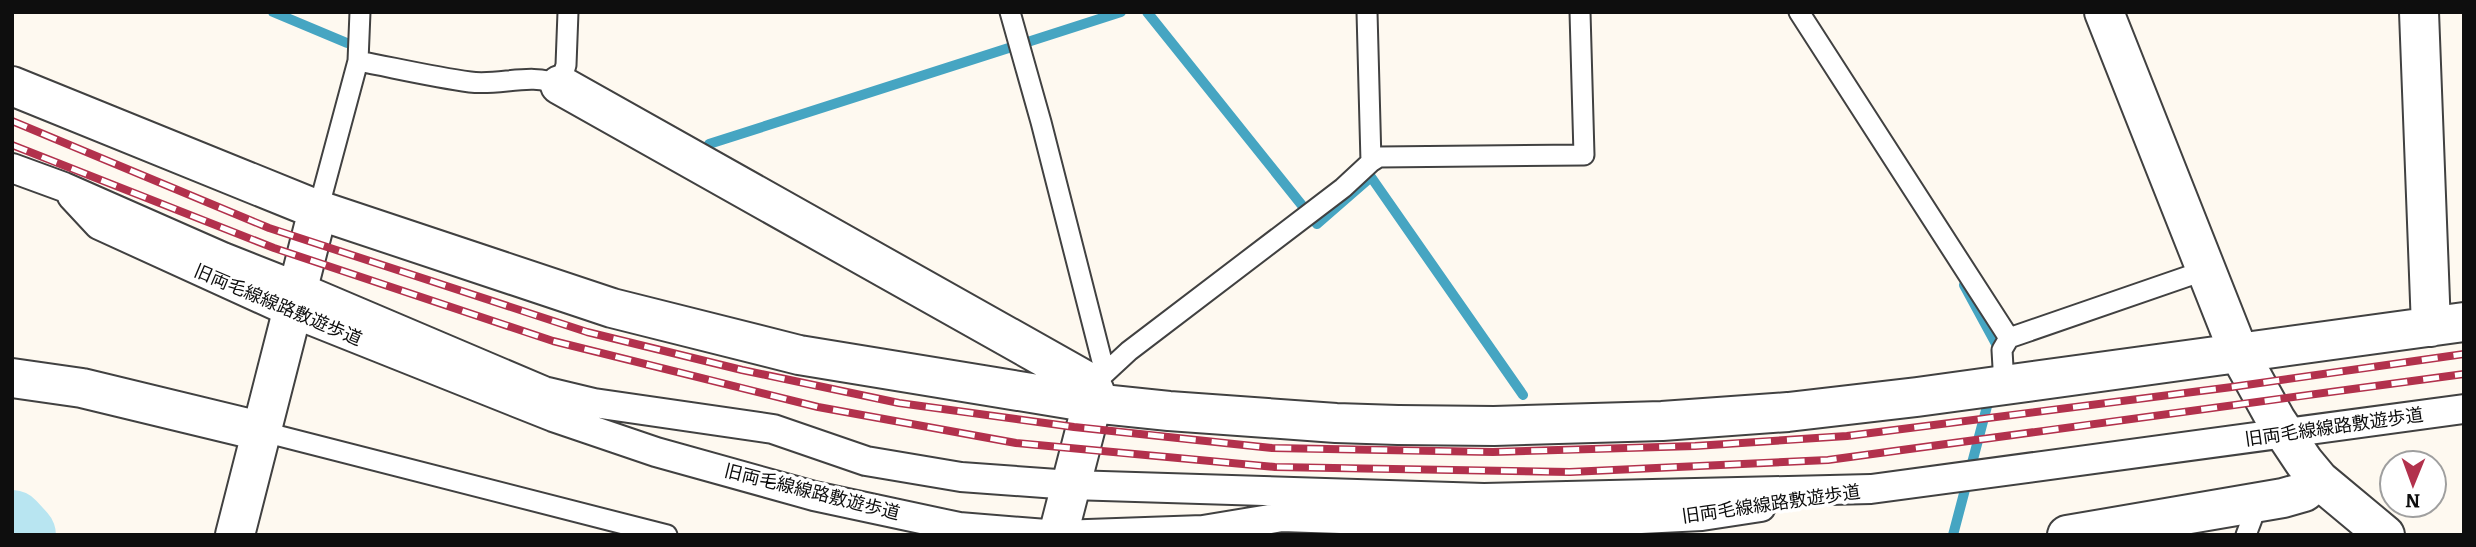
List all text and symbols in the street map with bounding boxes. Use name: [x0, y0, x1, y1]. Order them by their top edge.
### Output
street label: 旧両毛線線路敷遊歩道: [191, 260, 365, 350]
street label: 旧両毛線線路敷遊歩道: [2243, 404, 2425, 450]
north arrow: [2378, 449, 2448, 519]
street label: 旧両毛線線路敷遊歩道: [722, 460, 902, 524]
street label: 旧両毛線線路敷遊歩道: [1680, 481, 1862, 527]
text: N: [2405, 489, 2420, 512]

